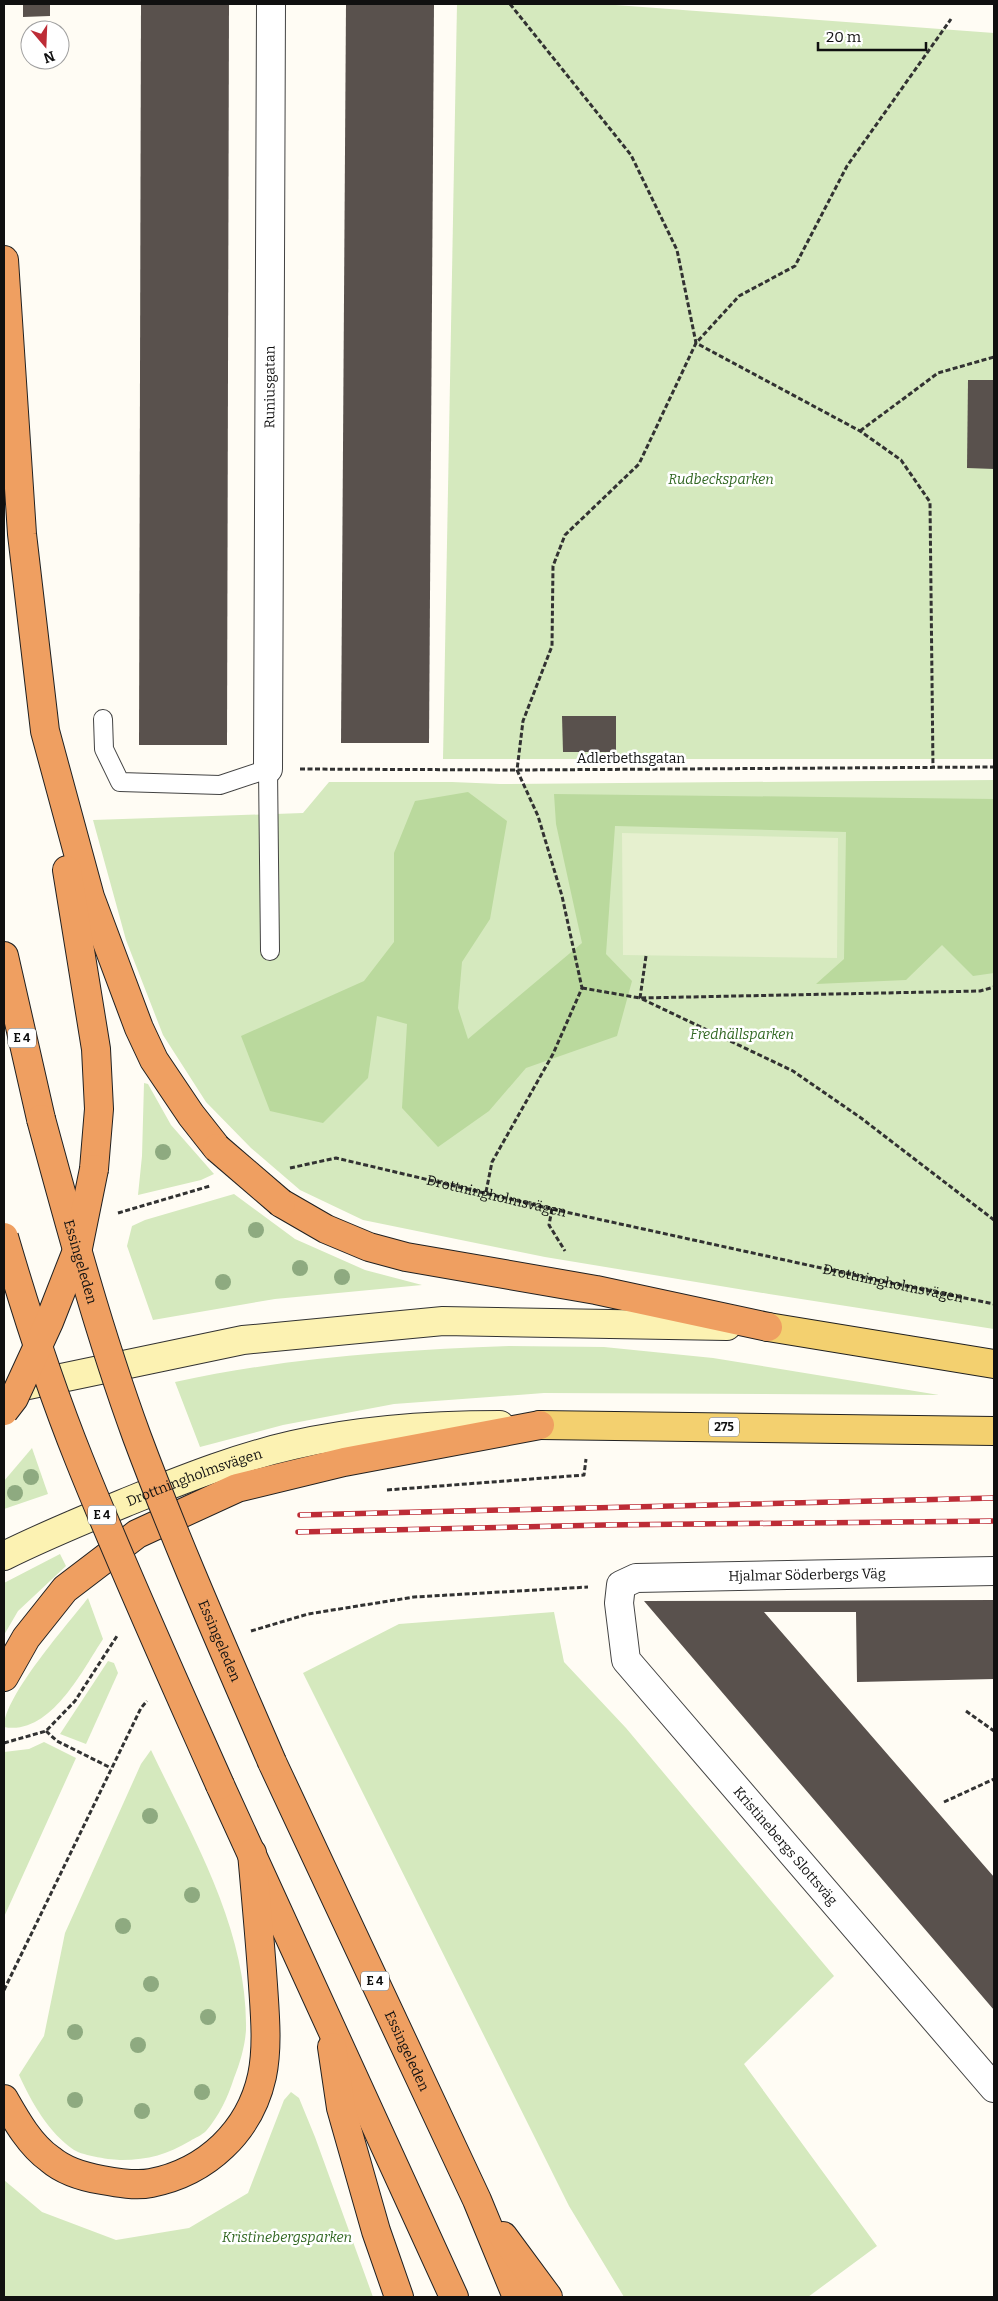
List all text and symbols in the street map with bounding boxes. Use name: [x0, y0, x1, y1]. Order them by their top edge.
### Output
north arrow: [20, 20, 70, 70]
scale bar: [818, 20, 926, 52]
text: 20 m: [826, 28, 862, 46]
text: N: [41, 47, 57, 67]
street label: Runiusgatan: [261, 345, 278, 429]
park label: Rudbecksparken: [668, 471, 774, 488]
street label: Adlerbethsgatan: [577, 750, 685, 767]
park label: Fredhällsparken: [690, 1026, 794, 1043]
road number: E 4: [8, 1028, 36, 1048]
street label: Drottningholmsvägen: [425, 1171, 568, 1220]
street label: Essingeleden: [60, 1218, 101, 1306]
street label: Drottningholmsvägen: [821, 1260, 965, 1306]
road number: 275: [709, 1418, 739, 1436]
street label: Drottningholmsvägen: [124, 1445, 264, 1510]
road number: E 4: [88, 1506, 116, 1524]
street label: Hjalmar Söderbergs Väg: [728, 1565, 886, 1585]
street label: Essingeleden: [195, 1597, 245, 1684]
street label: Kristinebergs Slottsväg: [730, 1783, 841, 1909]
road number: E 4: [361, 1972, 389, 1990]
street label: Essingeleden: [381, 2008, 433, 2094]
park label: Kristinebergsparken: [222, 2229, 352, 2246]

